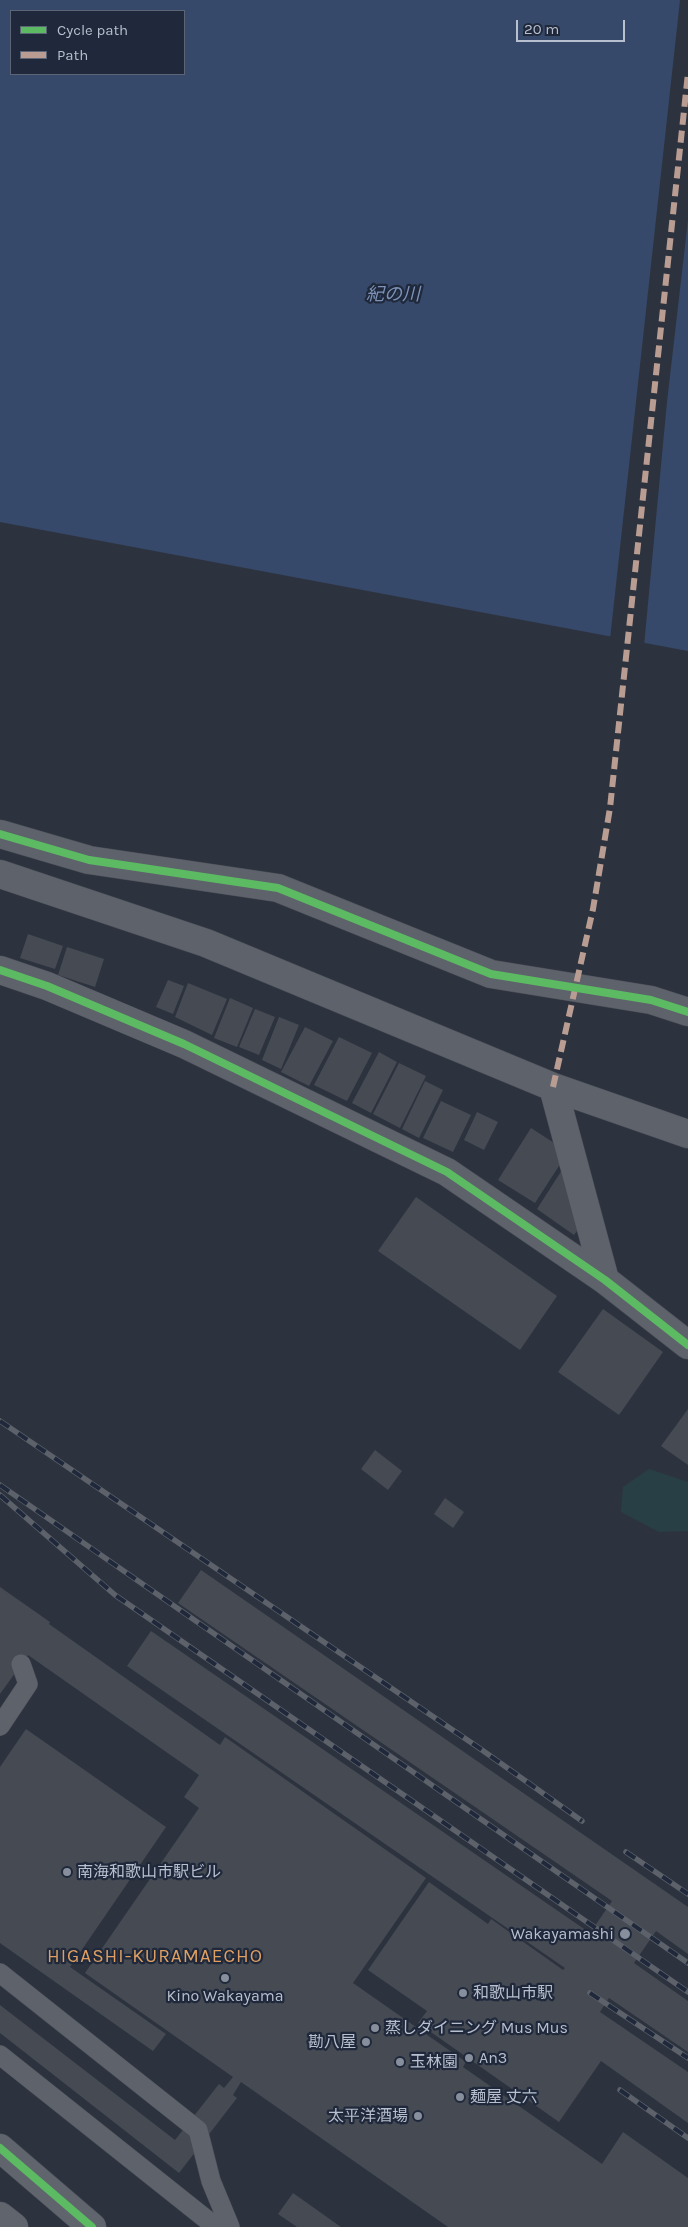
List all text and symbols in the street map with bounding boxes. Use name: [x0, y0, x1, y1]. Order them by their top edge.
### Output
legend: [10, 10, 185, 75]
scale bar: [518, 10, 627, 42]
text: 20 m: [524, 20, 559, 38]
text: Cycle path: [57, 21, 128, 39]
text: Path: [57, 46, 88, 64]
water label: 紀の川: [366, 284, 420, 306]
place label: 南海和歌山市駅ビル: [77, 1862, 221, 1882]
marker: 南海和歌山市駅ビル: [61, 1866, 73, 1878]
place label: Wakayamashi: [511, 1924, 614, 1944]
marker: Wakayamashi: [618, 1927, 632, 1941]
district label: HIGASHI-KURAMAECHO: [45, 1946, 265, 1968]
marker: Kino Wakayama: [219, 1972, 231, 1984]
place label: 和歌山市駅: [473, 1983, 553, 2003]
place label: Kino Wakayama: [166, 1986, 284, 2006]
marker: 和歌山市駅: [457, 1987, 469, 1999]
place label: 蒸しダイニング Mus Mus: [385, 2018, 568, 2038]
marker: 蒸しダイニング Mus Mus: [369, 2022, 381, 2034]
place label: 勘八屋: [308, 2032, 356, 2052]
marker: 勘八屋: [360, 2036, 372, 2048]
place label: An3: [479, 2048, 507, 2068]
place label: 玉林園: [410, 2052, 458, 2072]
marker: An3: [463, 2052, 475, 2064]
marker: 玉林園: [394, 2056, 406, 2068]
place label: 麺屋 丈六: [470, 2087, 538, 2107]
marker: 麺屋 丈六: [454, 2091, 466, 2103]
place label: 太平洋酒場: [328, 2106, 408, 2126]
marker: 太平洋酒場: [412, 2110, 424, 2122]

